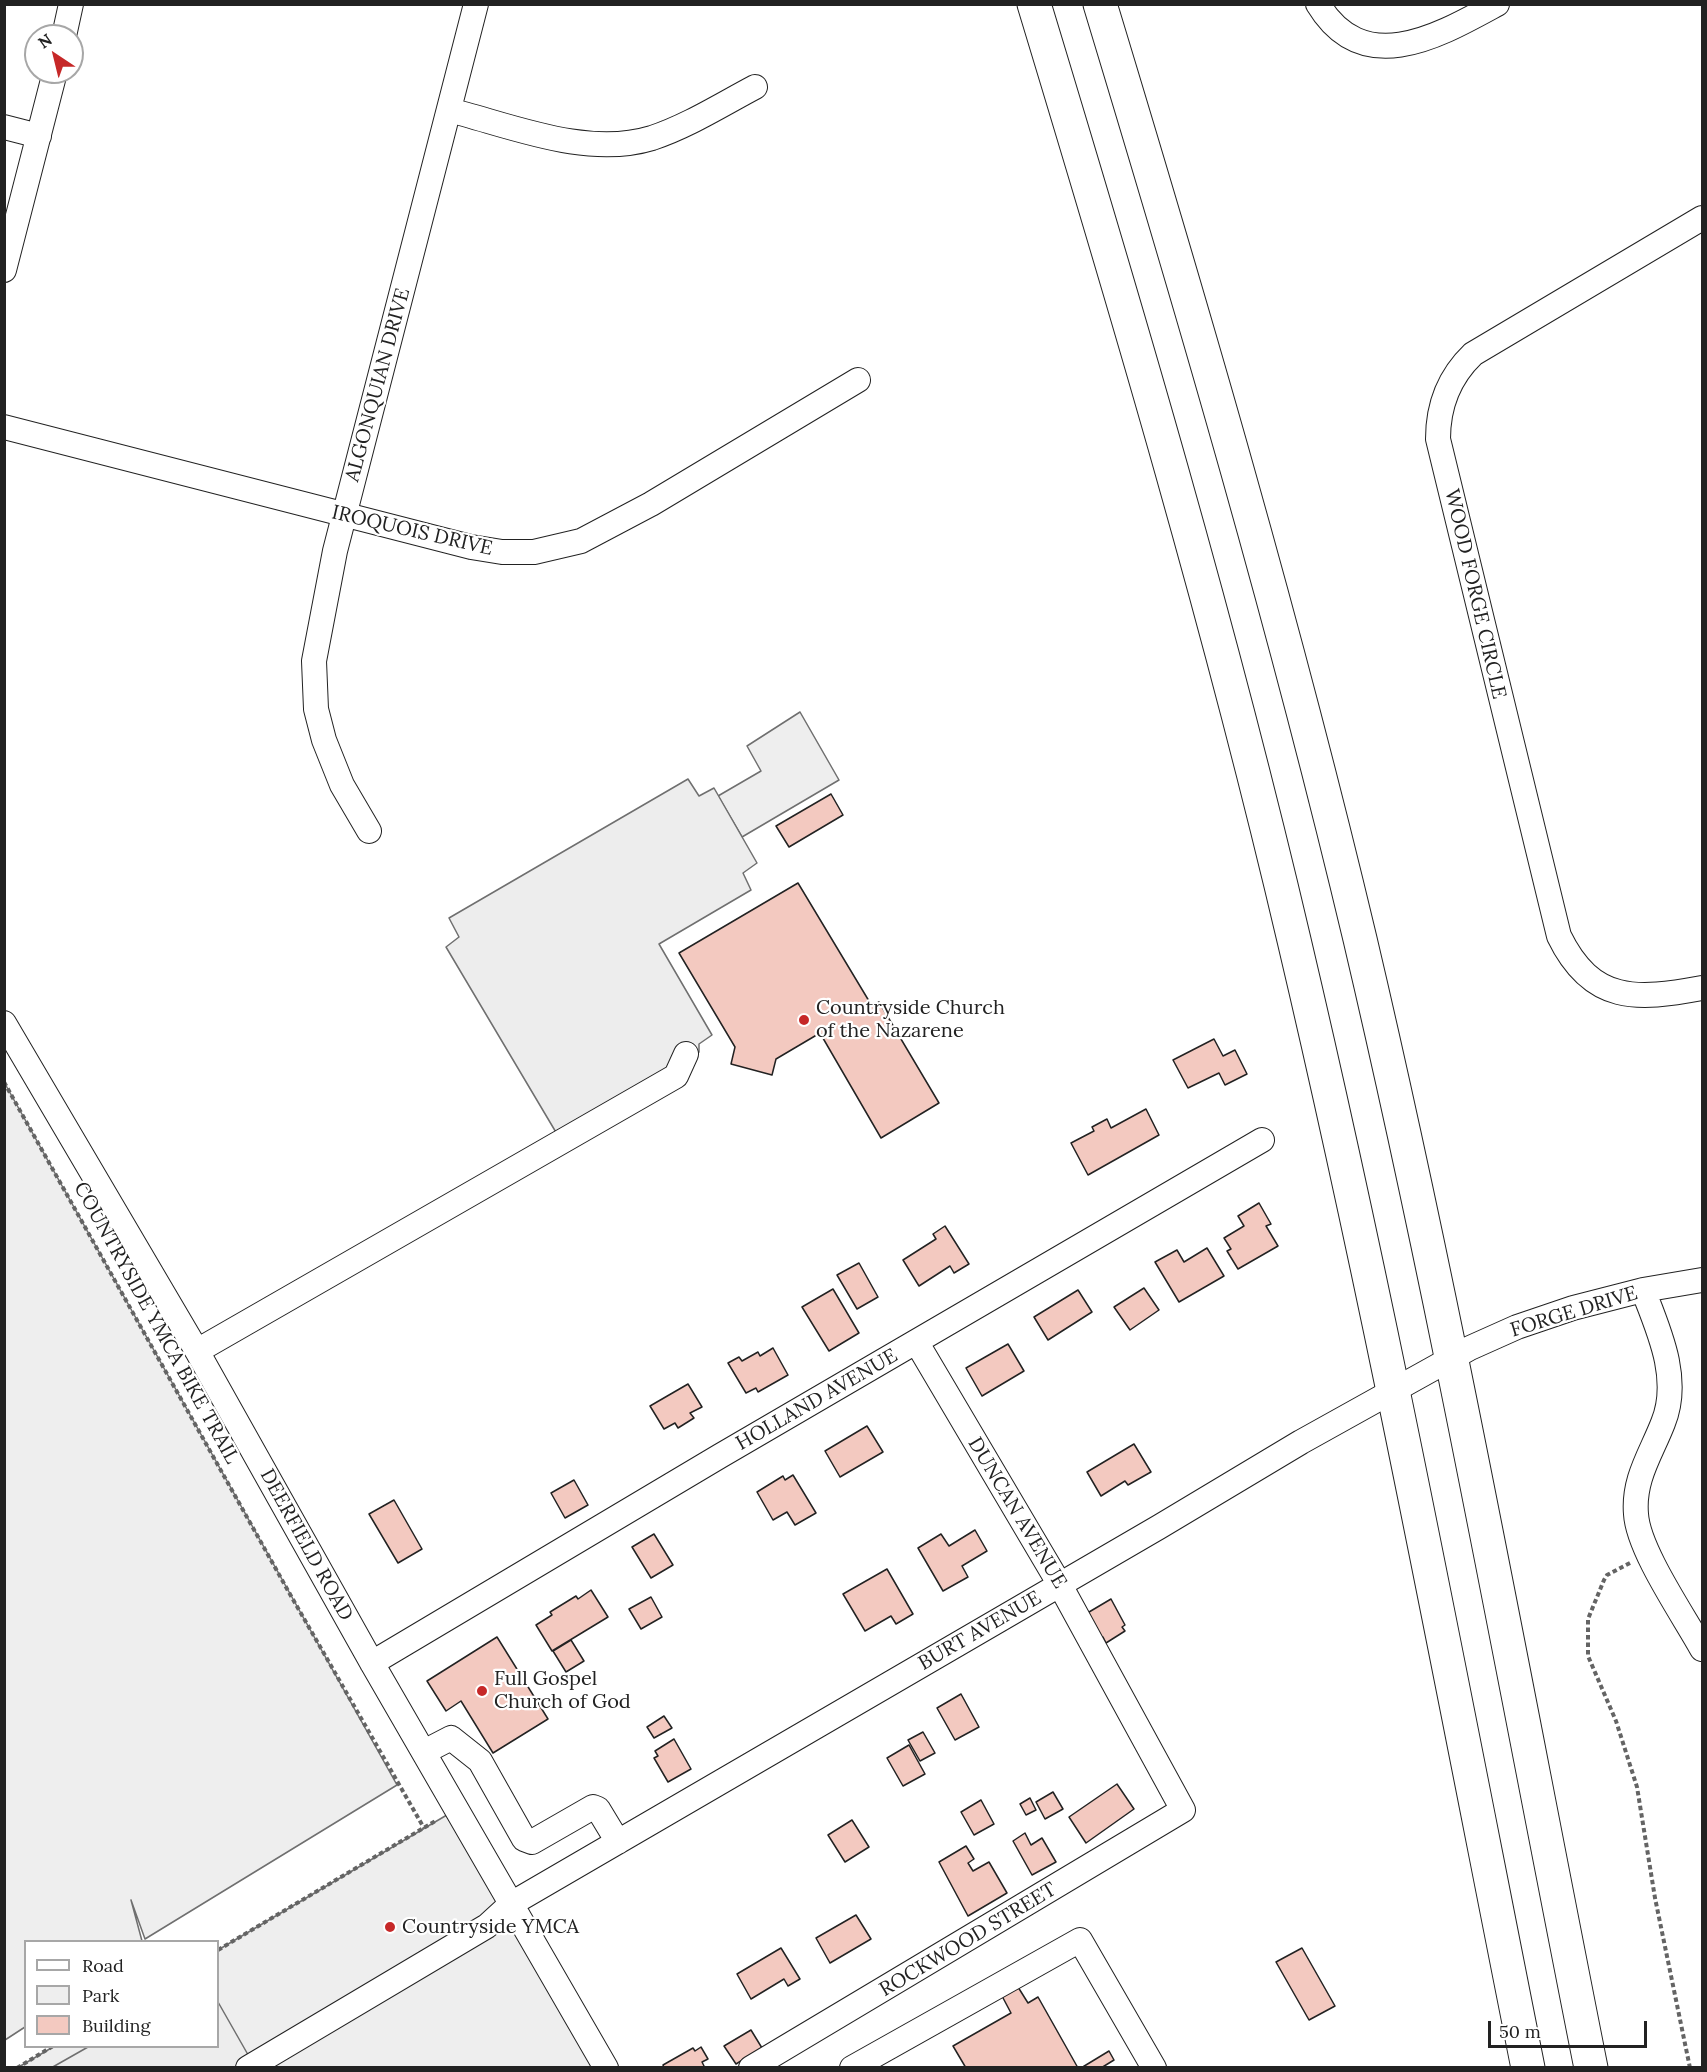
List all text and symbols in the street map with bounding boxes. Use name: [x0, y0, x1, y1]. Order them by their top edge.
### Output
north arrow: [24, 24, 84, 84]
text: N: [34, 29, 56, 53]
street label: ALGONQUIAN DRIVE: [341, 286, 415, 484]
street label: WOOD FORGE CIRCLE: [1439, 487, 1511, 701]
street label: IROQUOIS DRIVE: [329, 501, 495, 561]
place label: Countryside Church of the Nazarene: [816, 996, 1005, 1043]
marker: Countryside Church of the Nazarene: [797, 1013, 811, 1027]
street label: COUNTRYSIDE YMCA BIKE TRAIL: [68, 1178, 244, 1468]
street label: FORGE DRIVE: [1508, 1281, 1640, 1343]
street label: HOLLAND AVENUE: [732, 1344, 902, 1456]
street label: DUNCAN AVENUE: [962, 1433, 1072, 1593]
street label: DEERFIELD ROAD: [254, 1465, 358, 1625]
street label: BURT AVENUE: [914, 1586, 1046, 1676]
place label: Full Gospel Church of God: [494, 1667, 631, 1714]
marker: Full Gospel Church of God: [475, 1684, 489, 1698]
street label: ROCKWOOD STREET: [875, 1878, 1061, 2002]
place label: Countryside YMCA: [402, 1915, 579, 1939]
marker: Countryside YMCA: [383, 1920, 397, 1934]
legend: [24, 1940, 219, 2048]
text: Road: [82, 1954, 124, 1977]
text: Park: [82, 1984, 119, 2007]
scale bar: [1491, 2009, 1650, 2047]
text: Building: [82, 2014, 150, 2037]
text: 50 m: [1499, 2020, 1541, 2043]

